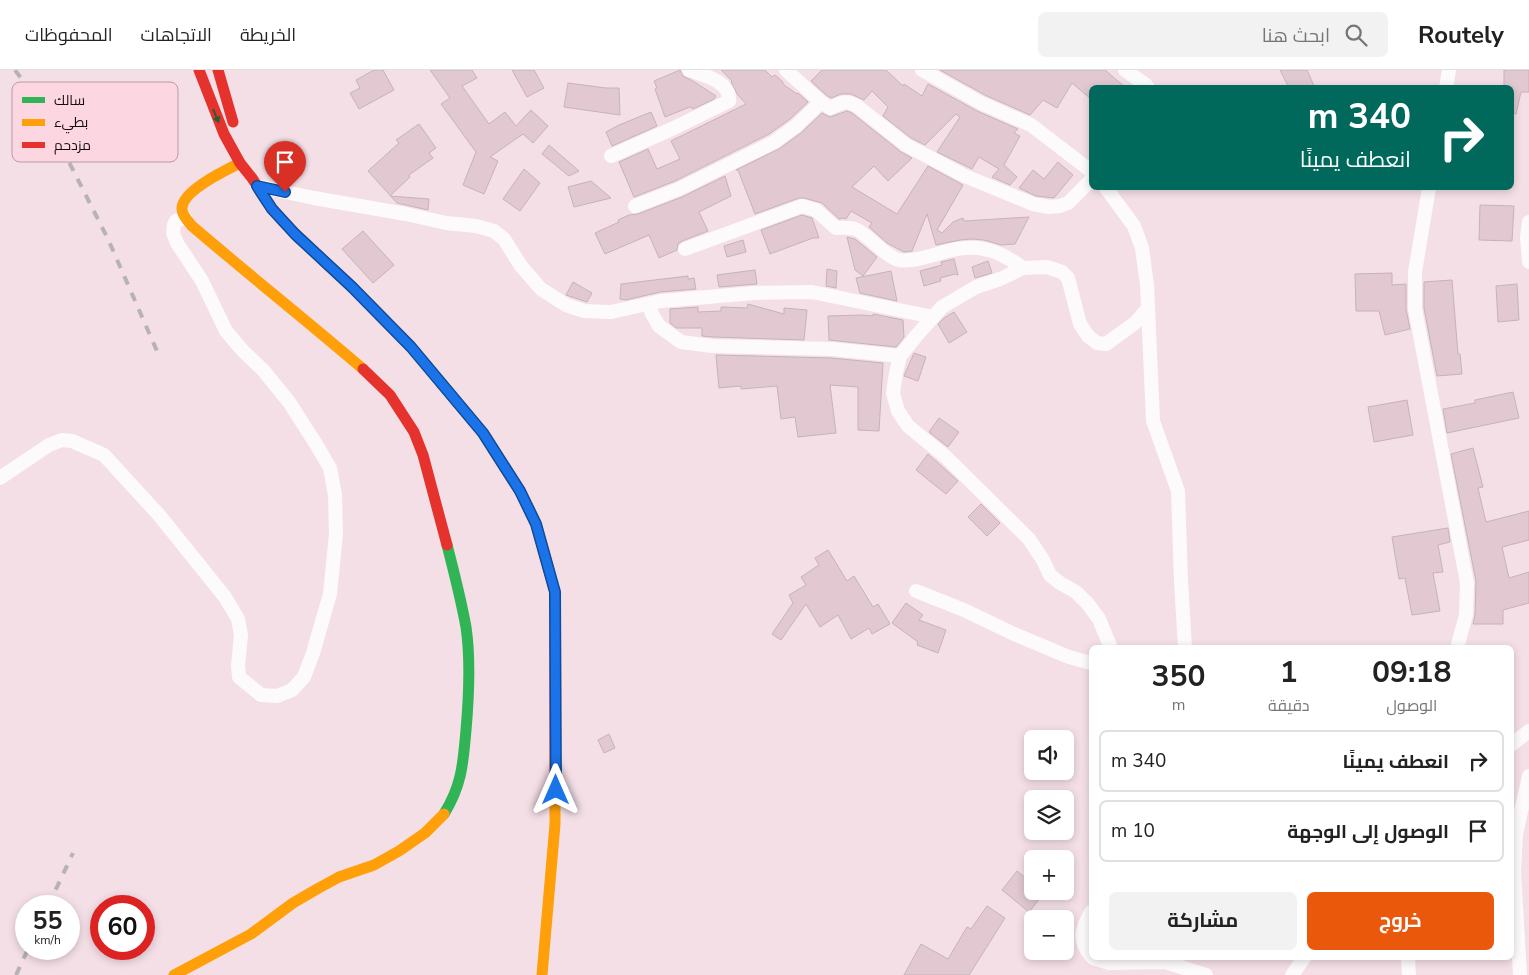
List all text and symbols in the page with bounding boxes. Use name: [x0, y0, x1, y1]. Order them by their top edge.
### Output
search box: [1038, 12, 1388, 57]
text: Routely: [1418, 19, 1504, 51]
icon: search: [1342, 21, 1370, 49]
text: المحفوظات: [25, 23, 113, 47]
text: الاتجاهات: [141, 23, 212, 47]
text: الخريطة: [240, 23, 296, 47]
text: ابحث هنا: [1262, 23, 1330, 49]
legend: [12, 82, 178, 162]
text: سالك: [54, 91, 85, 110]
text: 340 m: [1308, 93, 1411, 140]
icon: right: [1429, 105, 1494, 170]
one-way arrow: [213, 109, 221, 123]
text: بطيء: [54, 113, 88, 134]
text: مزدحم: [54, 136, 91, 155]
pin: [264, 141, 306, 192]
text: انعطف يمينًا: [1300, 145, 1411, 175]
icon: arrive: [271, 148, 299, 176]
text: 1: [1280, 652, 1298, 693]
text: 09:18: [1372, 652, 1452, 693]
text: 350: [1152, 656, 1206, 697]
text: m: [1172, 694, 1185, 716]
text: دقيقة: [1268, 695, 1310, 717]
text: الوصول: [1386, 695, 1437, 717]
map controls: [1024, 730, 1074, 960]
button: sound: [1024, 730, 1074, 780]
icon: right: [1464, 747, 1492, 775]
text: 340 m: [1111, 748, 1166, 774]
text: انعطف يمينًا: [1343, 749, 1449, 775]
position arrow: [529, 763, 581, 815]
button: layers: [1024, 790, 1074, 840]
icon: arrive: [1464, 817, 1492, 845]
text: 10 m: [1111, 818, 1155, 844]
text: الوصول إلى الوجهة: [1287, 819, 1449, 845]
button: +: [1024, 850, 1074, 900]
button: مشاركة: [1109, 892, 1297, 950]
button: خروج: [1307, 892, 1494, 950]
speed limit sign: 60: [90, 895, 155, 960]
text: 55: [32, 904, 63, 938]
button: −: [1024, 910, 1074, 960]
text: km/h: [34, 932, 61, 948]

